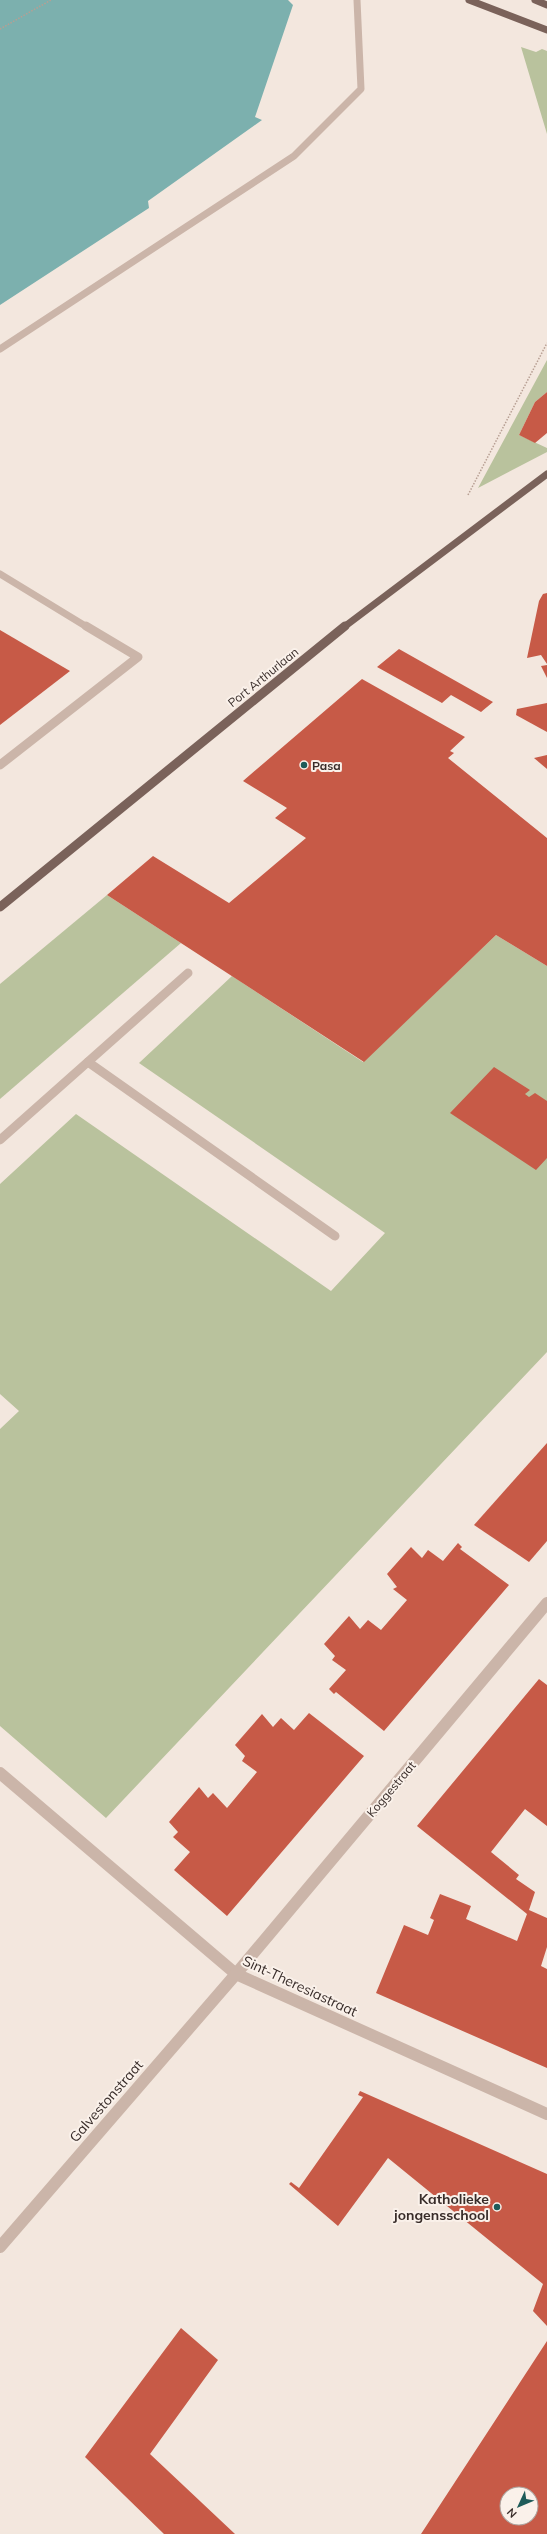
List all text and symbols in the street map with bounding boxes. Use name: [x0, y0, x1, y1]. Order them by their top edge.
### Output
street label: Port Arthurlaan: [225, 644, 301, 710]
place label: Pasa: [312, 758, 341, 773]
marker: Pasa: [299, 760, 309, 770]
street label: Koggestraat: [363, 1758, 419, 1820]
street label: Sint-Theresiastraat: [240, 1952, 360, 2020]
street label: Galvestonstraat: [65, 2056, 147, 2146]
place label: Katholieke jongensschool: [393, 2190, 489, 2224]
marker: Katholieke jongensschool: [492, 2202, 502, 2212]
north arrow: [499, 2486, 539, 2526]
text: N: [504, 2505, 520, 2521]

